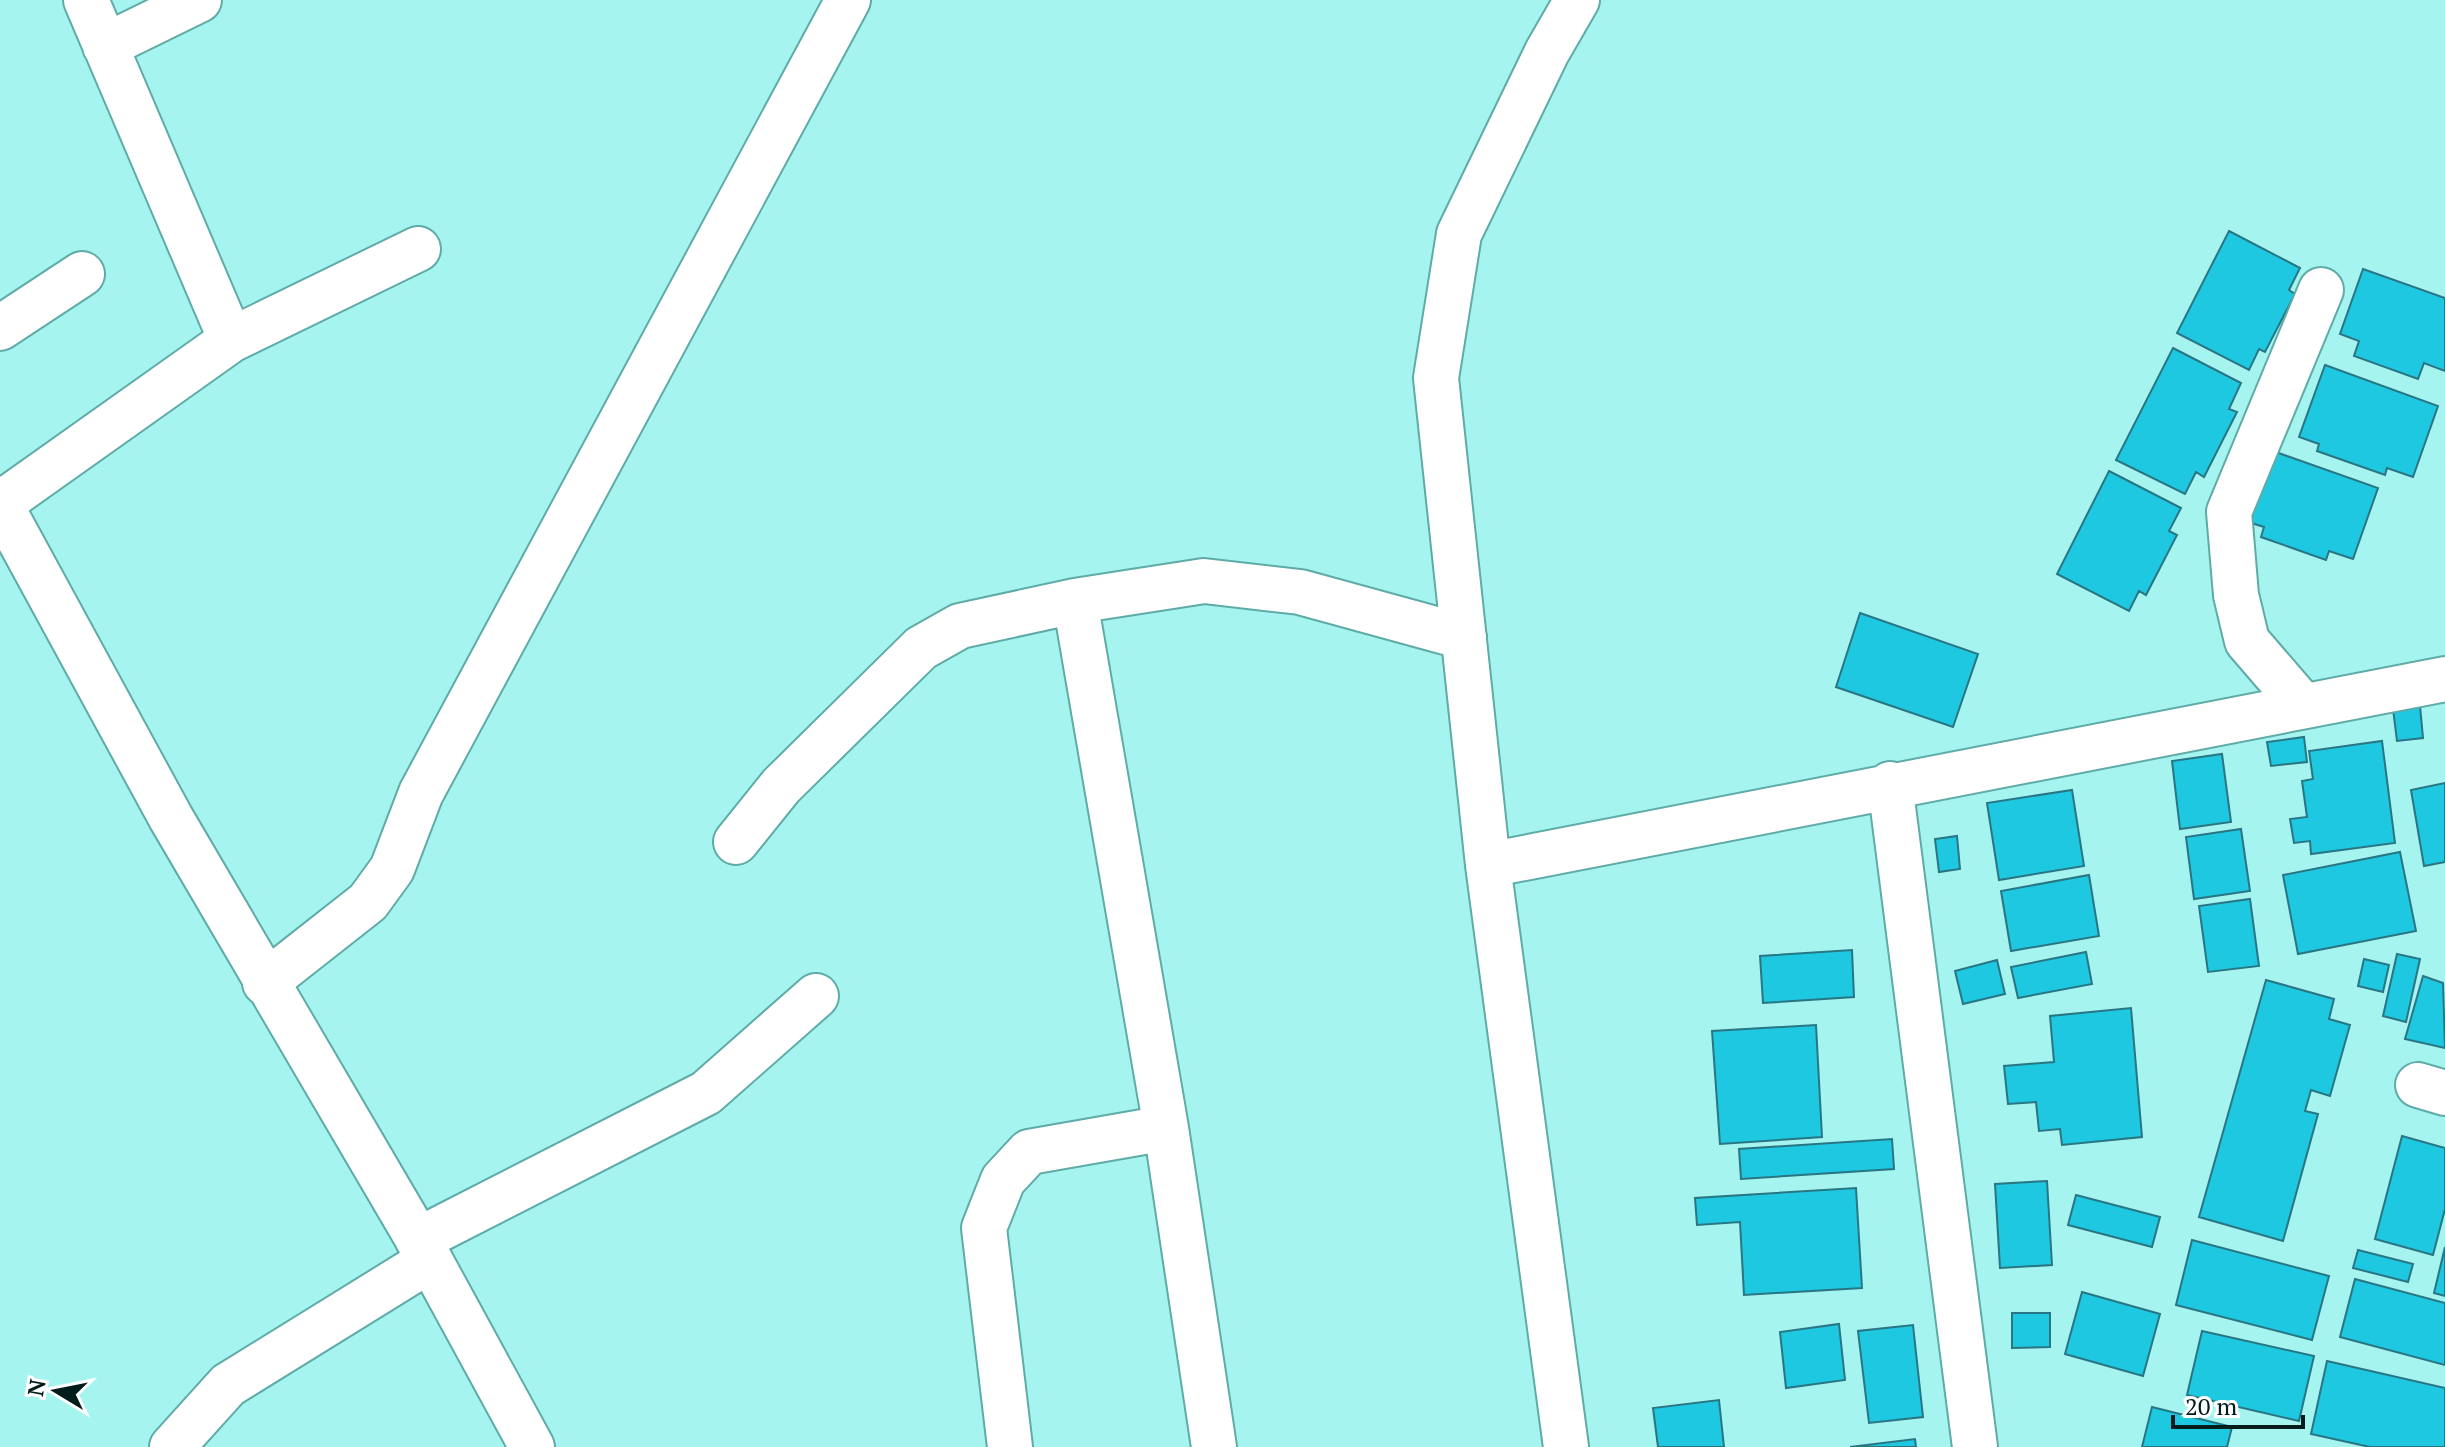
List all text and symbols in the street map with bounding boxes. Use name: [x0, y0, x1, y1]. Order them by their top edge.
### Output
north arrow: [16, 1351, 96, 1431]
text: N: [20, 1376, 52, 1398]
scale bar: [2173, 1379, 2303, 1429]
text: 20 m: [2185, 1390, 2237, 1422]

